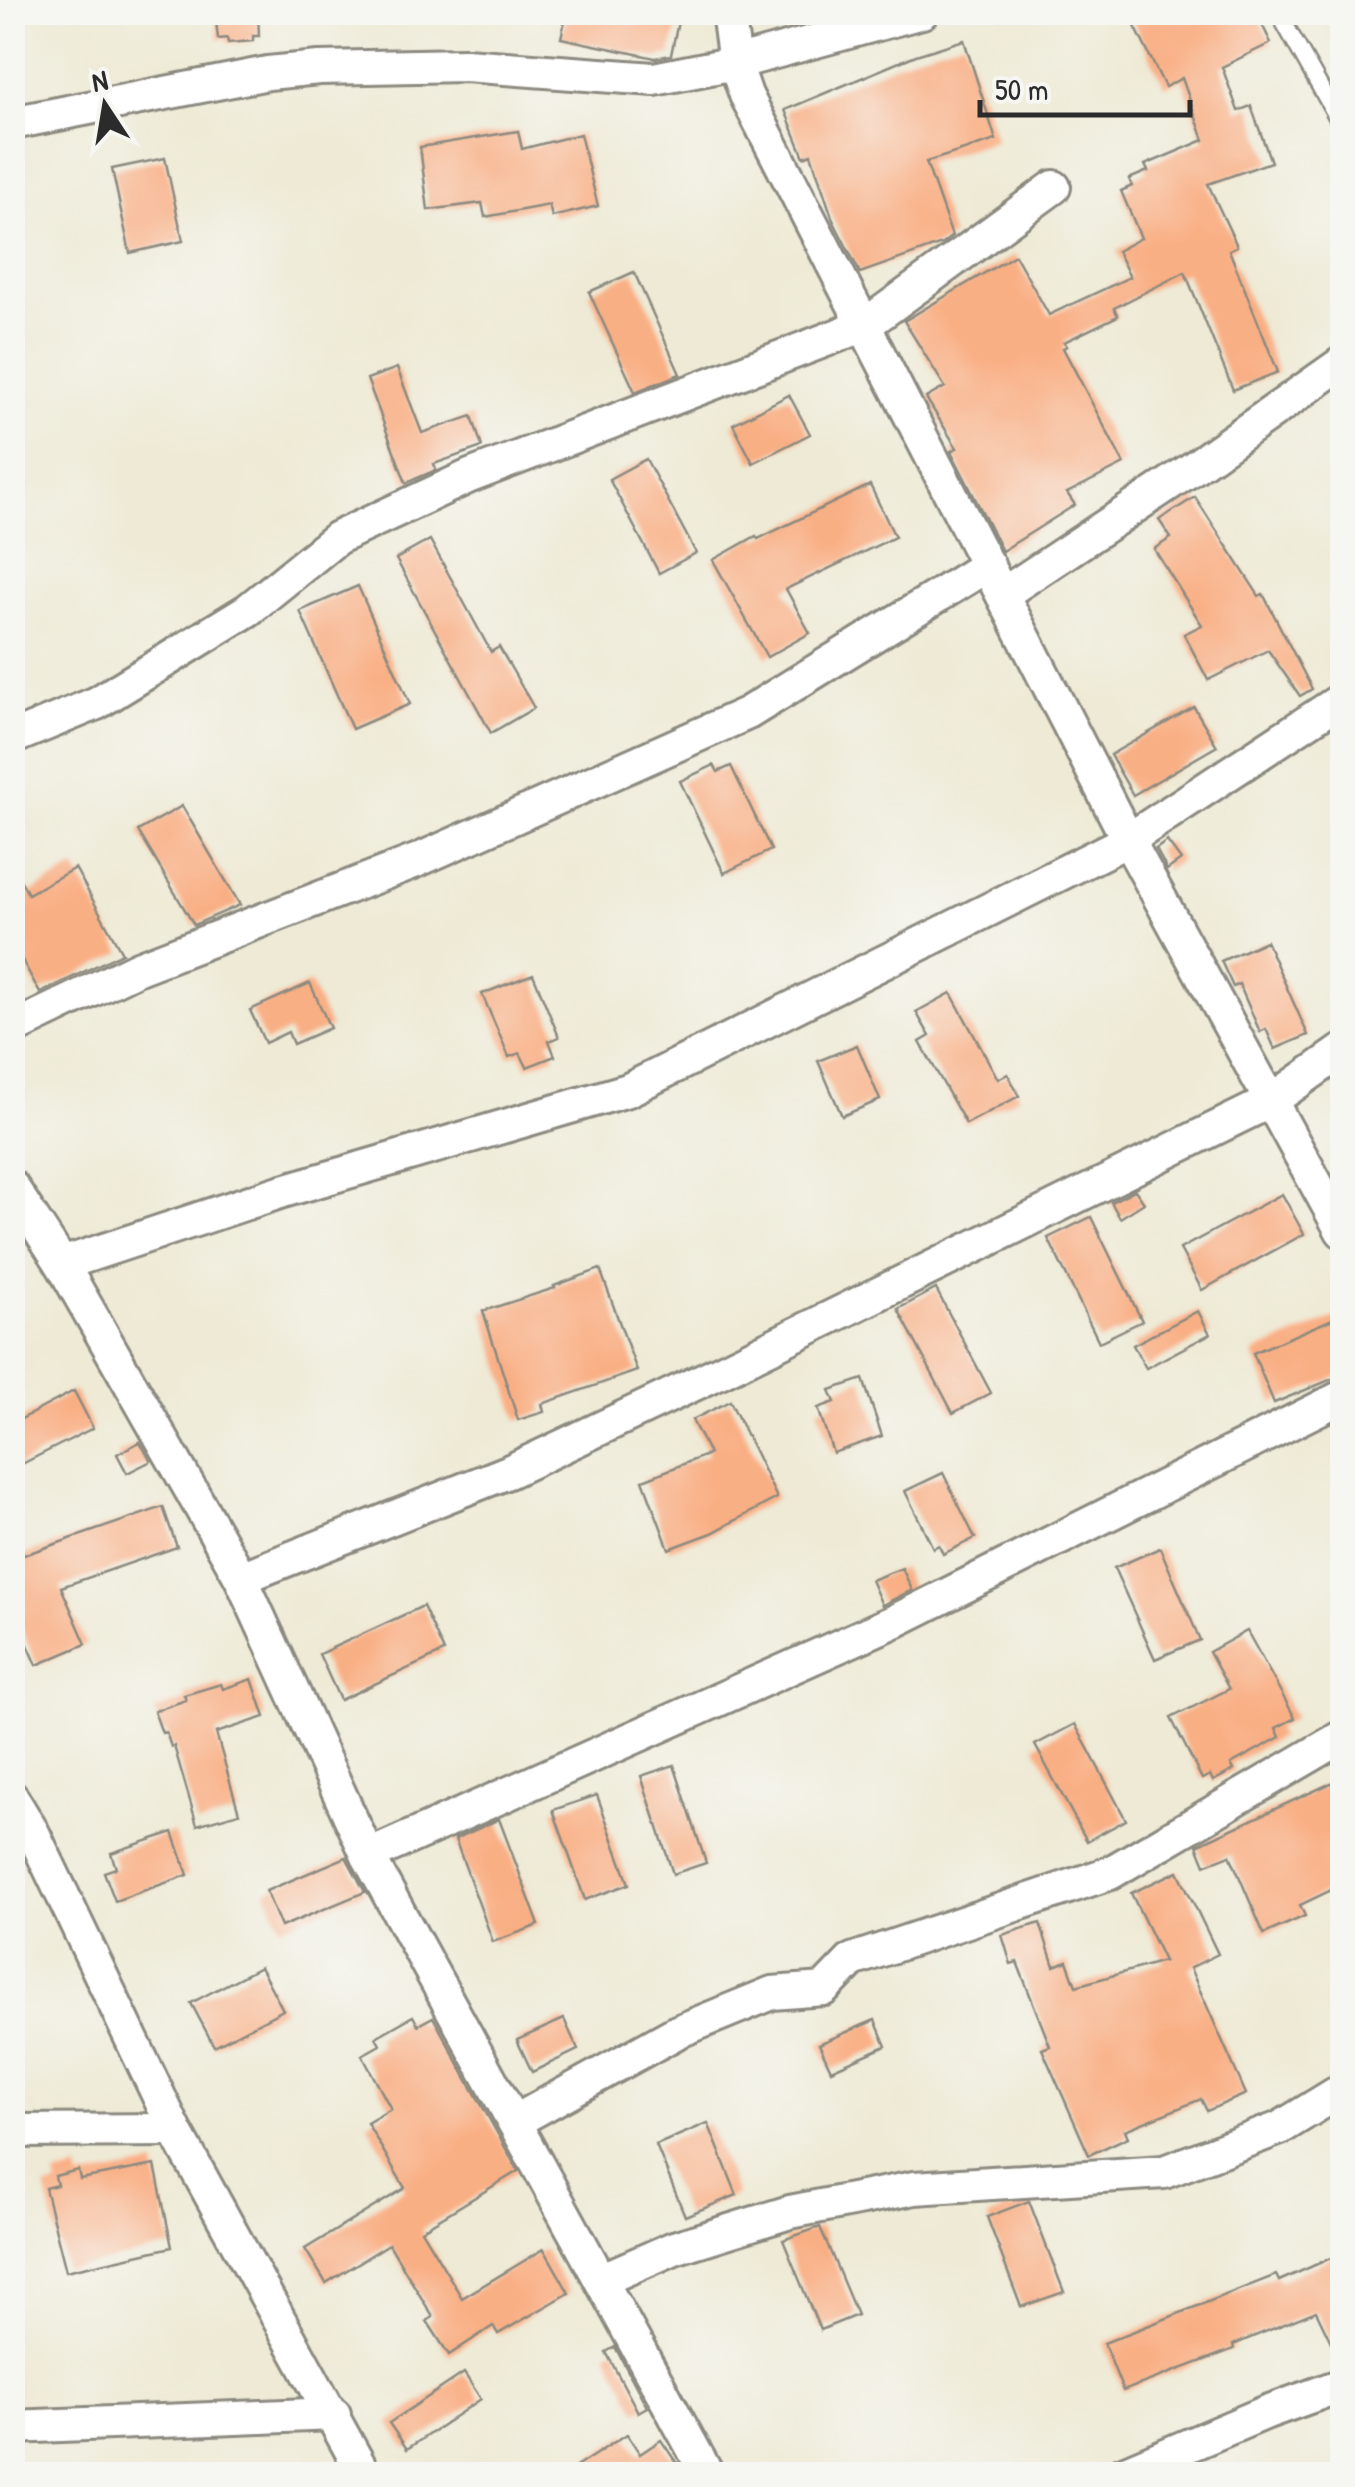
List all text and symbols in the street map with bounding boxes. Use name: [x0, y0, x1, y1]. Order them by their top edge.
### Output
north arrow: [55, 55, 155, 155]
scale bar: [980, 55, 1190, 117]
text: N: [89, 60, 111, 101]
text: 50 m: [995, 69, 1048, 109]

